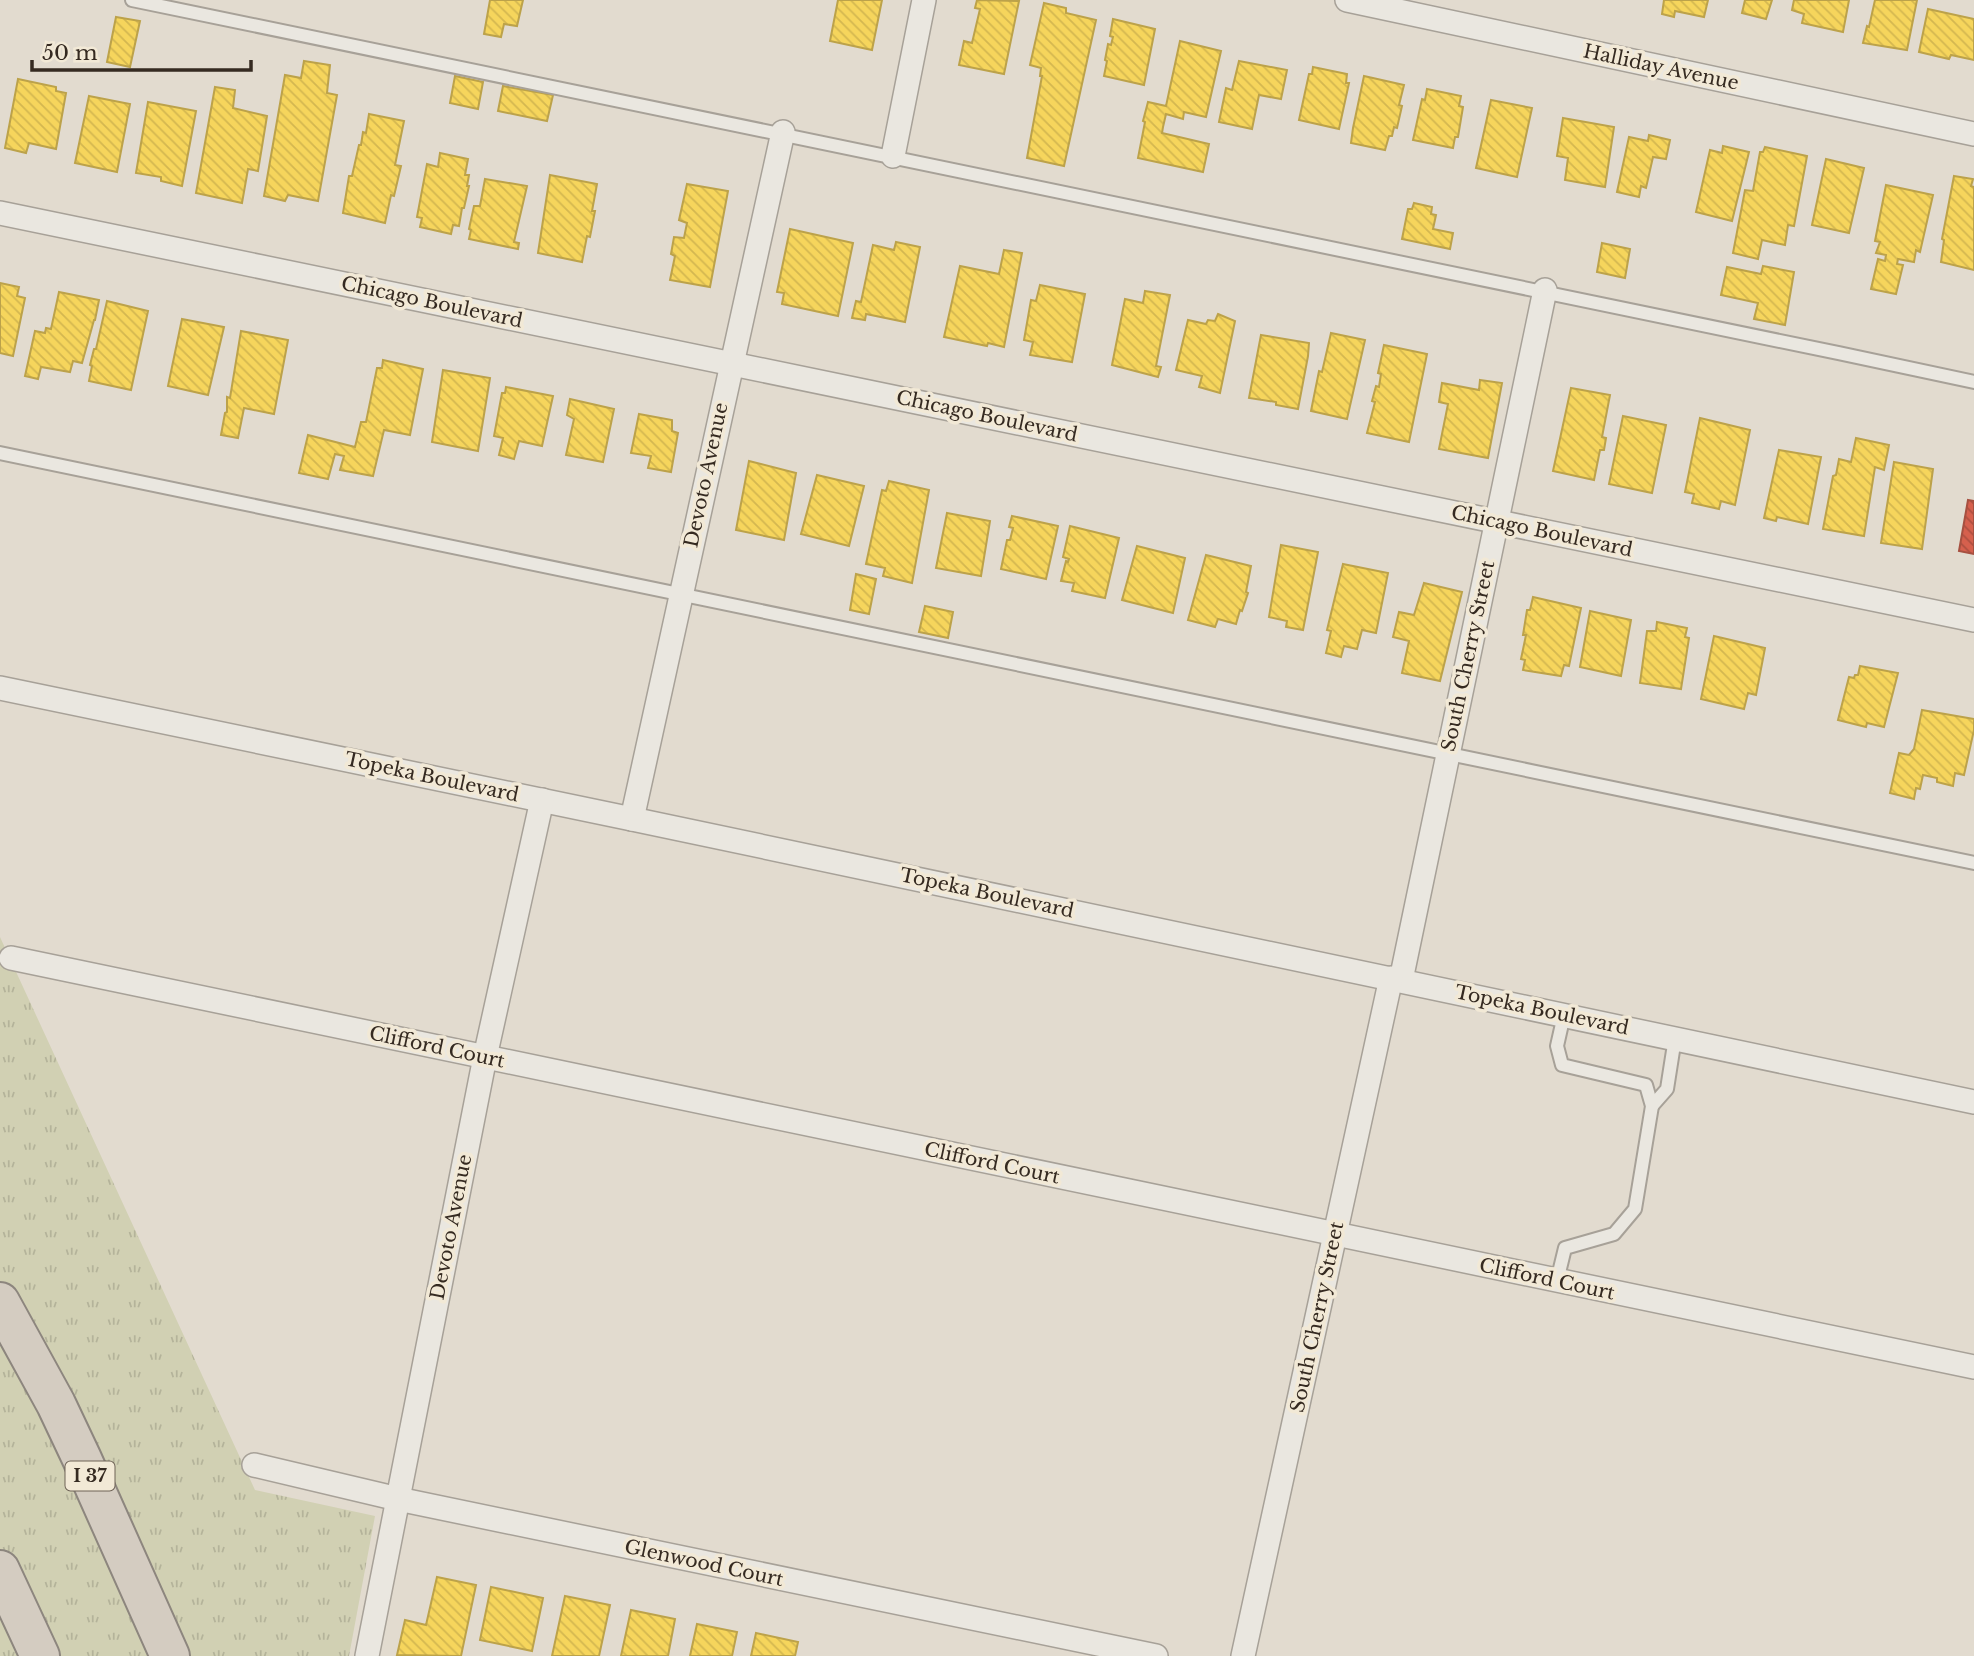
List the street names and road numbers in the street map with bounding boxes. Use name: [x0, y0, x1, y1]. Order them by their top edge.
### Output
street label: Halliday Avenue: [1581, 39, 1741, 95]
street label: Chicago Boulevard: [339, 272, 525, 332]
street label: Chicago Boulevard: [894, 386, 1080, 446]
street label: Devoto Avenue: [679, 400, 733, 550]
street label: Chicago Boulevard: [1449, 501, 1635, 561]
street label: South Cherry Street: [1437, 558, 1500, 754]
street label: Topeka Boulevard: [343, 747, 521, 807]
street label: Topeka Boulevard: [898, 863, 1076, 923]
street label: Topeka Boulevard: [1453, 980, 1631, 1040]
street label: Clifford Court: [367, 1021, 508, 1073]
street label: Clifford Court: [922, 1137, 1063, 1189]
street label: Devoto Avenue: [426, 1152, 476, 1302]
street label: South Cherry Street: [1286, 1219, 1349, 1415]
street label: Clifford Court: [1477, 1253, 1618, 1305]
road number: I 37: [66, 1462, 114, 1490]
street label: Glenwood Court: [622, 1535, 786, 1591]

